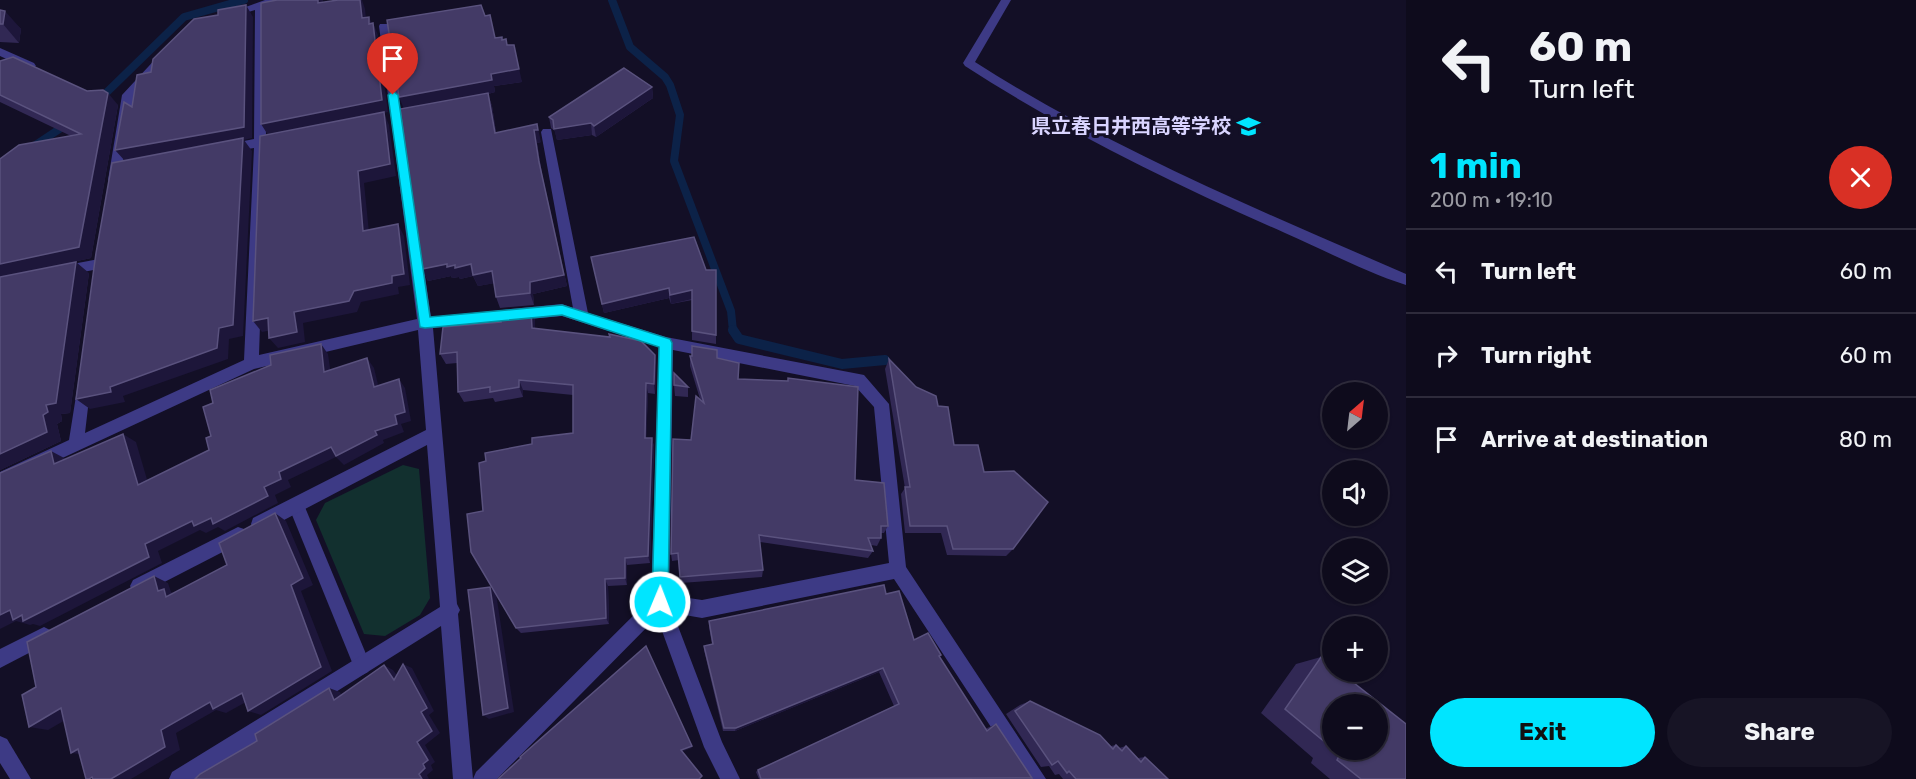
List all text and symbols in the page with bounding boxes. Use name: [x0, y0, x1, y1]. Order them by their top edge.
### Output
text: 60 m: [1529, 22, 1632, 72]
icon: left: [1430, 24, 1508, 102]
pin: [367, 33, 418, 95]
icon: arrive: [376, 42, 409, 75]
text: Turn left: [1529, 73, 1634, 105]
school or university icon: 県立春日井西高等学校: [1236, 113, 1262, 139]
place label: 県立春日井西高等学校: [1031, 114, 1231, 138]
text: 1 min: [1430, 144, 1522, 187]
button: close: [1829, 146, 1892, 209]
text: 200 m · 19:10: [1430, 188, 1553, 212]
icon: left: [1430, 255, 1463, 288]
text: Turn left: [1481, 258, 1576, 285]
text: 60 m: [1840, 258, 1892, 285]
icon: right: [1430, 339, 1463, 372]
text: Turn right: [1481, 342, 1591, 369]
text: 60 m: [1840, 342, 1892, 369]
north arrow: [1322, 382, 1388, 448]
map controls: [1322, 382, 1388, 760]
icon: arrive: [1430, 423, 1463, 456]
text: Arrive at destination: [1481, 426, 1708, 453]
text: 80 m: [1839, 426, 1892, 453]
button: sound: [1322, 460, 1388, 526]
button: layers: [1322, 538, 1388, 604]
position arrow: [628, 570, 692, 634]
button: +: [1322, 616, 1388, 682]
button: −: [1322, 694, 1388, 760]
button: Exit: [1430, 698, 1655, 767]
button: Share: [1667, 698, 1892, 767]

